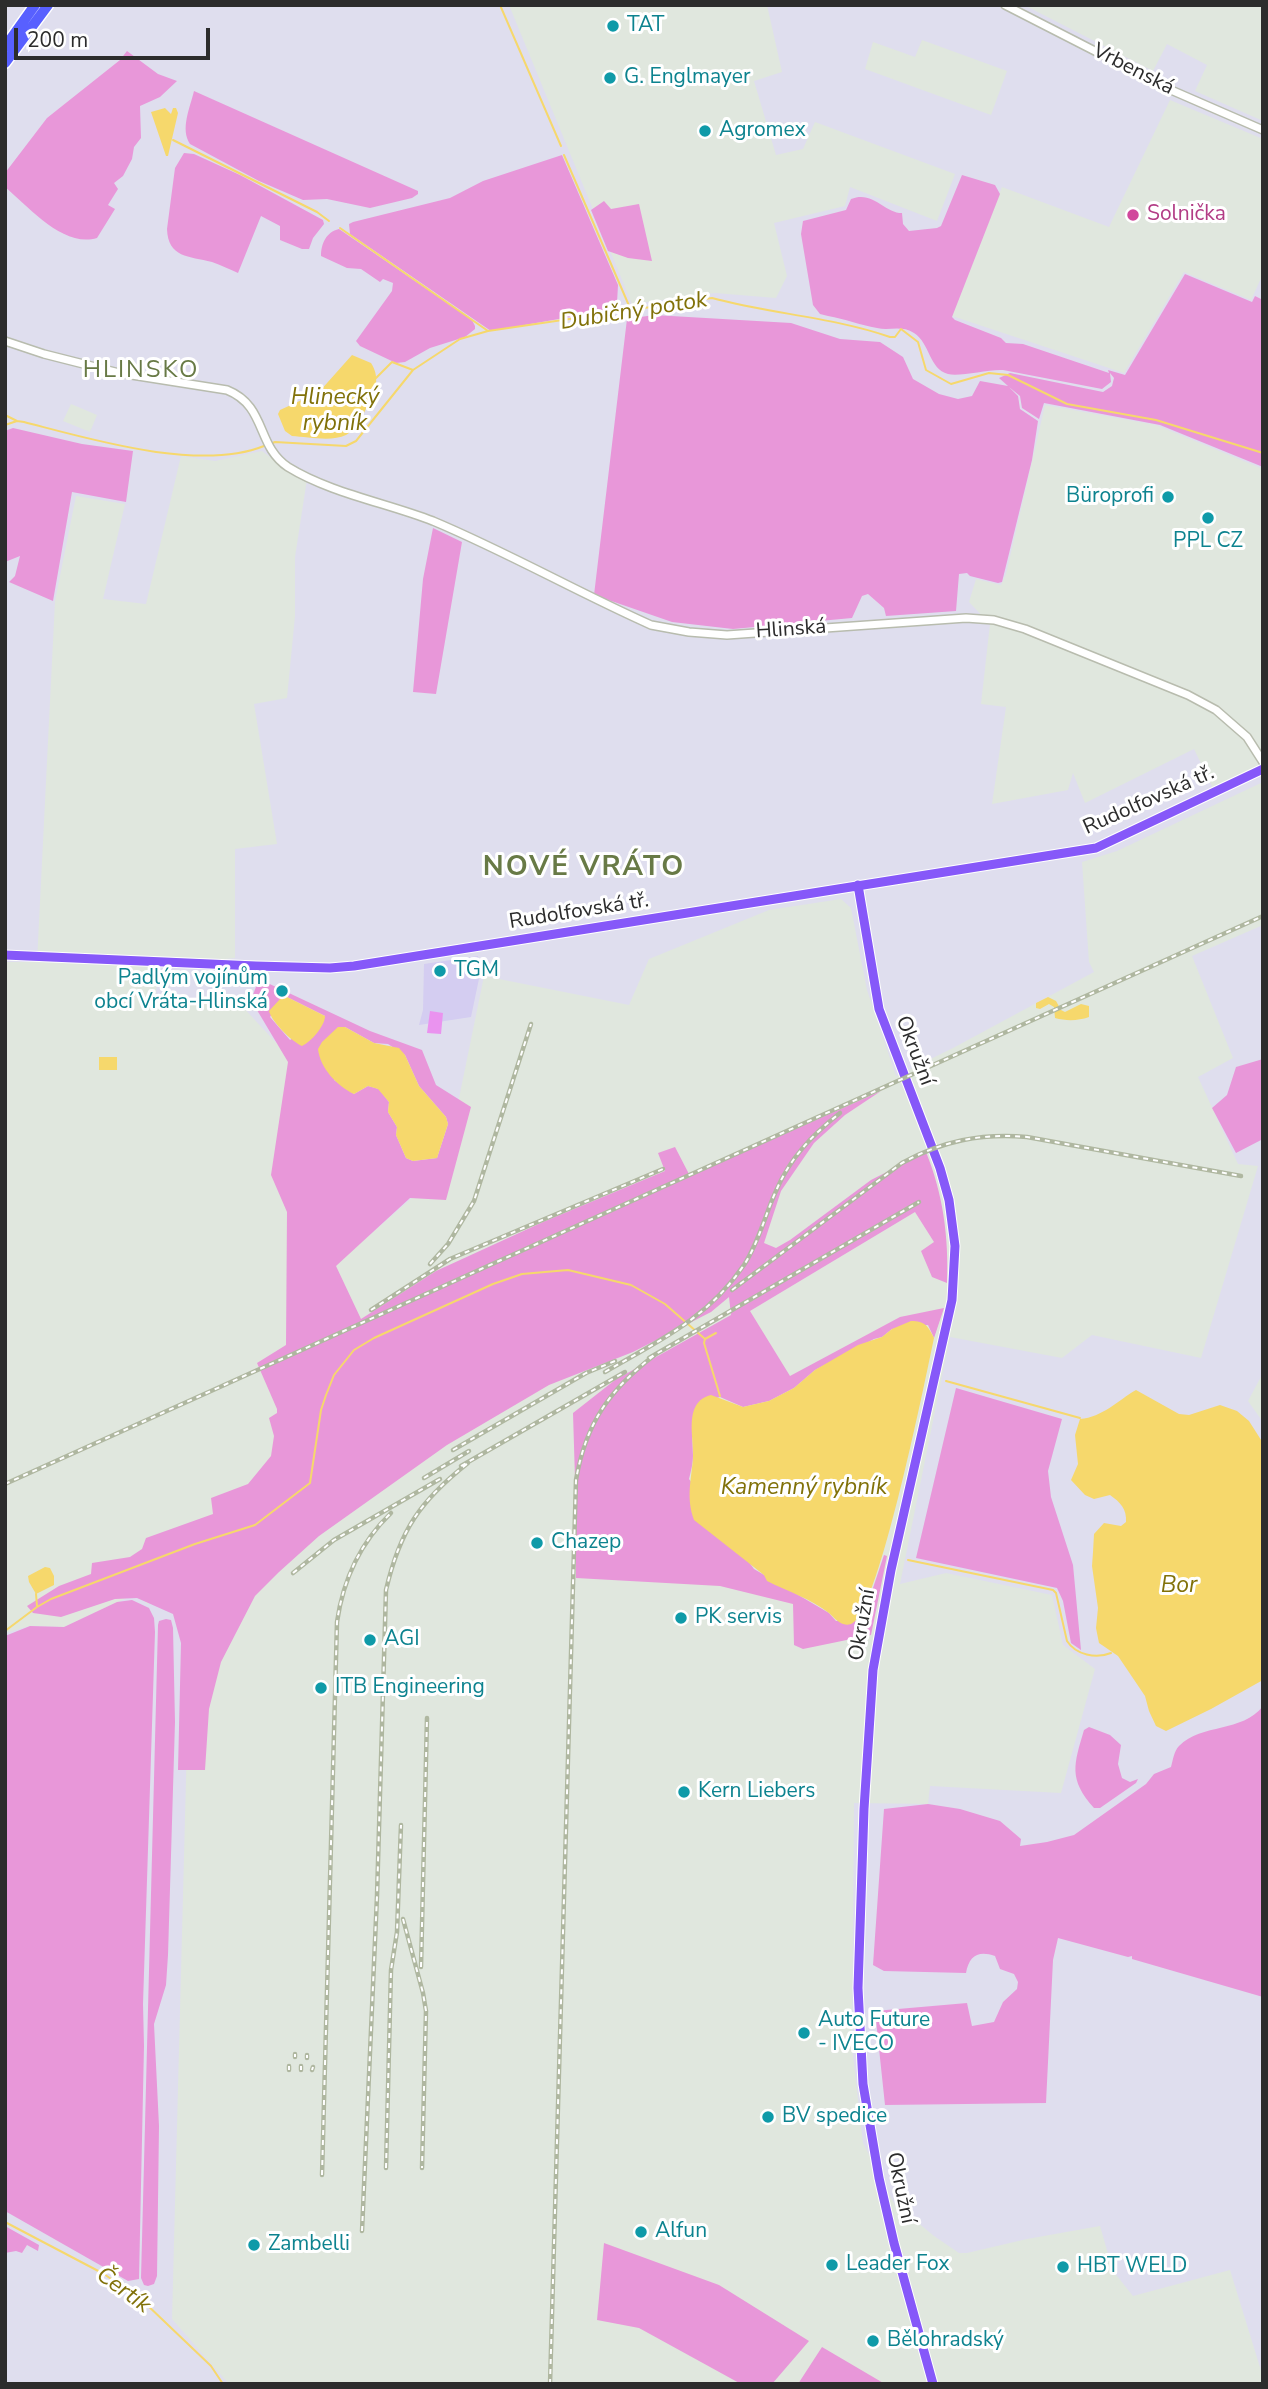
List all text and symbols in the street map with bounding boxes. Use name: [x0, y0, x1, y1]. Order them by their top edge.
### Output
place label: TAT: [627, 13, 664, 39]
scale bar: [18, 14, 214, 58]
marker: TAT: [605, 18, 621, 34]
text: 200 m: [27, 26, 88, 54]
street label: Vrbenská: [1088, 39, 1178, 101]
place label: G. Englmayer: [624, 65, 750, 91]
marker: G. Englmayer: [602, 70, 618, 86]
place label: Agromex: [719, 118, 806, 144]
marker: Agromex: [697, 123, 713, 139]
place label: Solnička: [1147, 202, 1226, 228]
marker: Solnička: [1125, 207, 1141, 223]
water label: Dubičný potok: [559, 287, 709, 337]
district label: HLINSKO: [84, 357, 198, 385]
water label: Hlinecký rybník: [291, 384, 379, 438]
place label: Büroprofi: [1066, 484, 1154, 510]
marker: Büroprofi: [1160, 489, 1176, 505]
marker: PPL CZ: [1200, 510, 1216, 526]
place label: PPL CZ: [1173, 529, 1243, 555]
street label: Hlinská: [755, 615, 827, 645]
street label: Rudolfovská tř.: [1080, 761, 1218, 841]
district label: NOVÉ VRÁTO: [484, 851, 684, 885]
street label: Rudolfovská tř.: [507, 889, 651, 935]
place label: TGM: [454, 958, 499, 984]
marker: TGM: [432, 963, 448, 979]
place label: Padlým vojínům obcí Vráta-Hlinská: [94, 966, 268, 1016]
marker: Padlým vojínům obcí Vráta-Hlinská: [274, 983, 290, 999]
street label: Okružní: [889, 1013, 939, 1089]
water label: Kamenný rybník: [721, 1474, 887, 1502]
place label: Chazep: [551, 1530, 621, 1556]
marker: Chazep: [529, 1535, 545, 1551]
water label: Bor: [1161, 1572, 1197, 1600]
street label: Okružní: [844, 1587, 882, 1663]
place label: PK servis: [695, 1605, 782, 1631]
marker: PK servis: [673, 1610, 689, 1626]
place label: AGI: [384, 1627, 420, 1653]
marker: AGI: [362, 1632, 378, 1648]
place label: ITB Engineering: [335, 1675, 485, 1701]
marker: ITB Engineering: [313, 1680, 329, 1696]
place label: Kern Liebers: [698, 1779, 815, 1805]
marker: Kern Liebers: [676, 1784, 692, 1800]
place label: Auto Future - IVECO: [818, 2008, 930, 2058]
marker: Auto Future - IVECO: [796, 2025, 812, 2041]
place label: BV spedice: [782, 2104, 887, 2130]
marker: BV spedice: [760, 2109, 776, 2125]
street label: Okružní: [880, 2150, 920, 2226]
place label: Alfun: [655, 2219, 707, 2245]
marker: Alfun: [633, 2224, 649, 2240]
place label: Zambelli: [268, 2232, 350, 2258]
marker: Zambelli: [246, 2237, 262, 2253]
place label: Leader Fox: [846, 2252, 949, 2278]
place label: HBT WELD: [1077, 2254, 1187, 2280]
marker: Leader Fox: [824, 2257, 840, 2273]
marker: HBT WELD: [1055, 2259, 1071, 2275]
water label: Čertík: [90, 2262, 156, 2320]
place label: Bělohradský: [887, 2328, 1004, 2354]
marker: Bělohradský: [865, 2333, 881, 2349]

